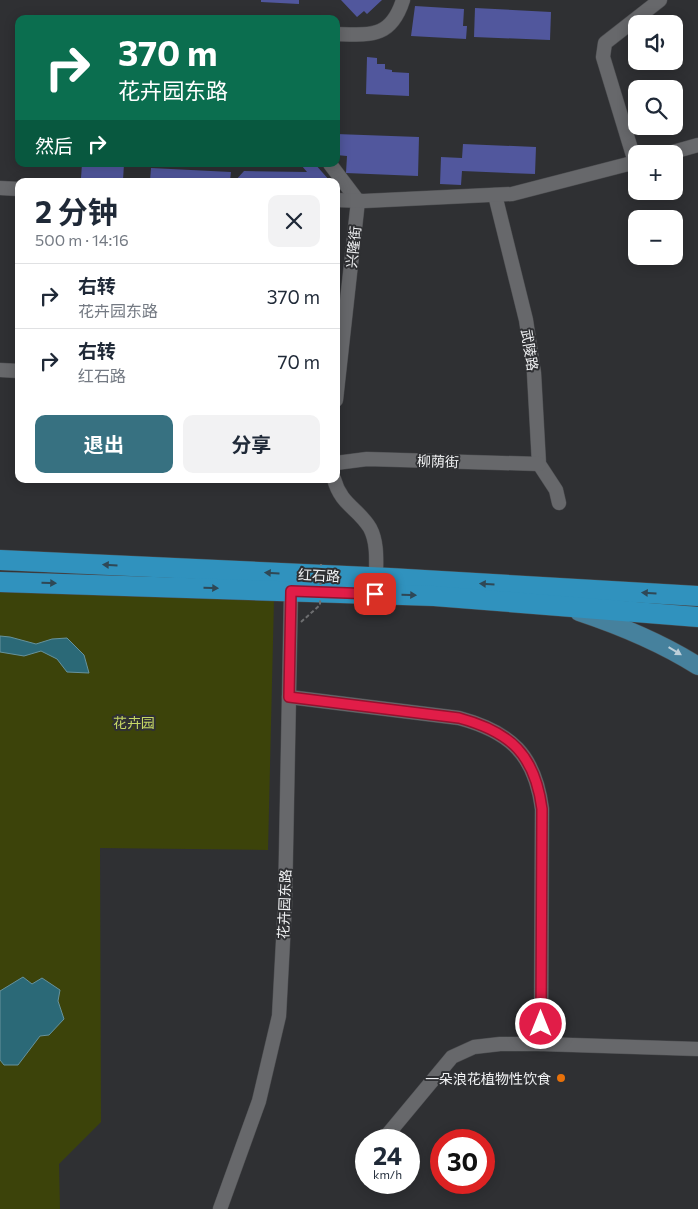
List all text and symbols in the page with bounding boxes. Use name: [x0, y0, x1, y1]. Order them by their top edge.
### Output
map controls: [628, 15, 683, 265]
button: sound: [628, 15, 683, 70]
text: 370 m: [118, 30, 218, 73]
icon: right: [35, 35, 100, 100]
text: 花卉园东路: [118, 77, 228, 104]
button: search: [628, 80, 683, 135]
icon: right: [83, 130, 111, 158]
text: 然后: [35, 134, 73, 157]
button: +: [628, 145, 683, 200]
text: 2 分钟: [35, 192, 118, 229]
button: close: [268, 195, 320, 247]
button: −: [628, 210, 683, 265]
street label: 兴隆街: [342, 225, 364, 269]
text: 500 m · 14:16: [35, 230, 129, 249]
text: 右转: [78, 274, 116, 297]
icon: right: [35, 282, 63, 310]
text: 370 m: [267, 285, 320, 308]
text: 花卉园东路: [78, 301, 158, 320]
street label: 武陵路: [518, 328, 542, 372]
text: 右转: [78, 339, 116, 362]
icon: right: [35, 347, 63, 375]
text: 70 m: [277, 350, 320, 373]
text: 红石路: [78, 366, 126, 385]
button: 退出: [35, 415, 173, 473]
button: 分享: [183, 415, 320, 473]
street label: 柳荫街: [417, 452, 459, 470]
one-way arrow: [102, 561, 118, 569]
street label: 红石路: [298, 565, 340, 585]
one-way arrow: [264, 568, 280, 576]
pin: [354, 573, 396, 615]
one-way arrow: [41, 579, 57, 587]
one-way arrow: [479, 579, 495, 587]
icon: arrive: [361, 580, 389, 608]
one-way arrow: [203, 585, 219, 593]
one-way arrow: [641, 589, 657, 597]
one-way arrow: [401, 592, 417, 600]
one-way arrow: [668, 647, 681, 656]
park label: 花卉园: [113, 714, 155, 731]
street label: 花卉园东路: [274, 869, 294, 939]
position arrow: [514, 997, 566, 1049]
place label: 一朵浪花植物性饮食: [425, 1070, 551, 1087]
marker: 一朵浪花植物性饮食: [555, 1072, 567, 1084]
speed limit sign: 30: [430, 1129, 495, 1194]
text: 24: [373, 1140, 402, 1170]
text: km/h: [373, 1167, 402, 1181]

